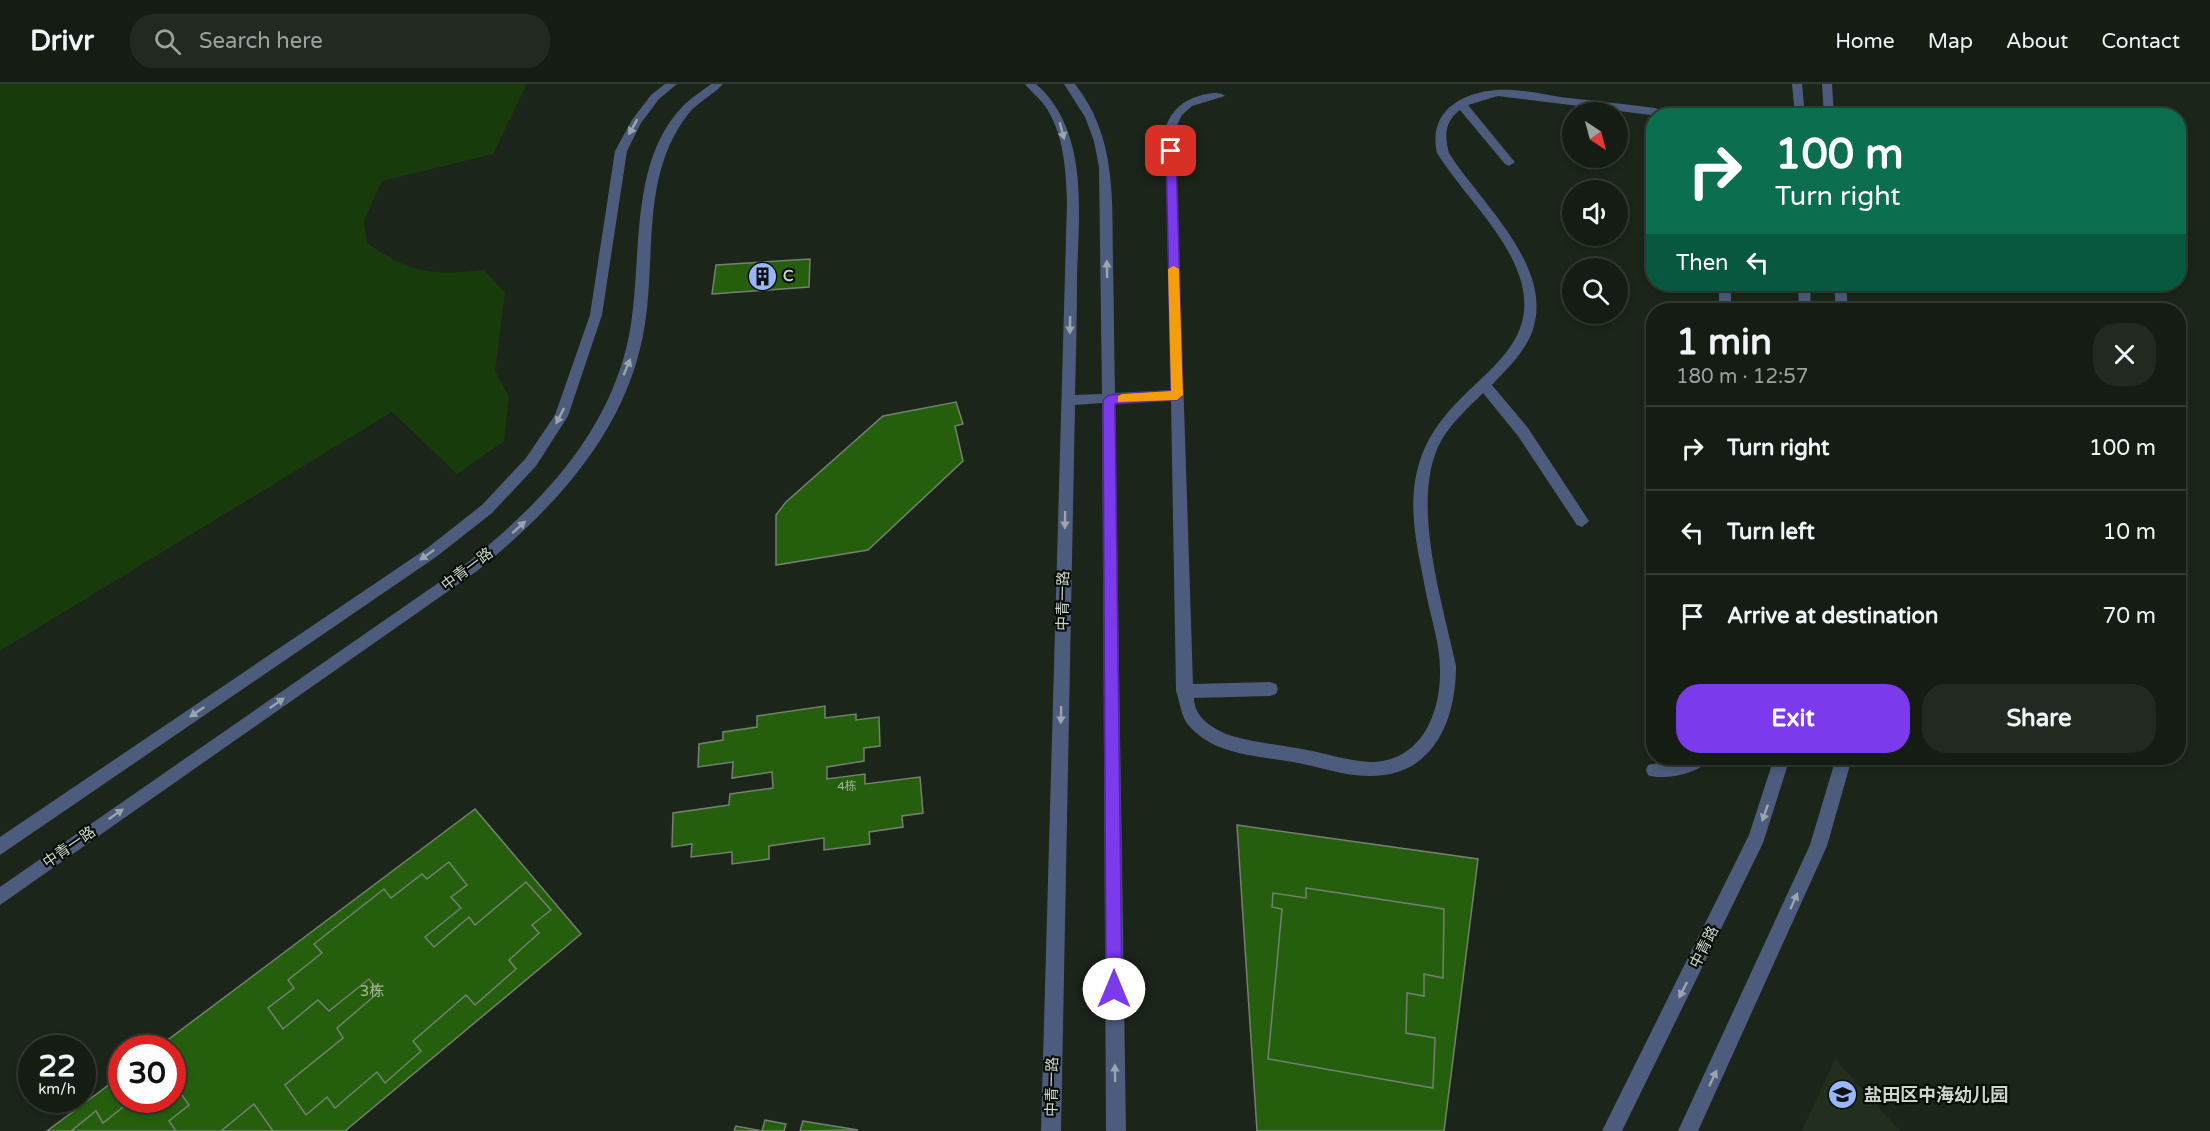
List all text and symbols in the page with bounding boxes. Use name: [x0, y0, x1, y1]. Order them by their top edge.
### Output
search box: [130, 14, 550, 68]
text: Drivr: [30, 24, 94, 58]
icon: search: [151, 25, 184, 58]
text: Search here: [199, 28, 323, 54]
text: Home: [1835, 29, 1895, 54]
text: Map: [1928, 29, 1973, 54]
text: About: [2006, 29, 2068, 54]
text: Contact: [2101, 29, 2180, 54]
north arrow: [1562, 102, 1628, 168]
map controls: [1562, 102, 1628, 324]
one-way arrow: [628, 119, 638, 136]
one-way arrow: [1058, 122, 1068, 140]
pin: [1145, 125, 1196, 176]
text: 100 m: [1775, 129, 1904, 180]
icon: right: [1676, 132, 1754, 210]
icon: arrive: [1154, 134, 1187, 167]
button: sound: [1562, 180, 1628, 246]
text: Turn right: [1775, 180, 1901, 213]
icon: left: [1741, 246, 1774, 279]
text: Then: [1676, 250, 1729, 276]
button: search: [1562, 258, 1628, 324]
one-way arrow: [1102, 259, 1112, 278]
building icon: C: [746, 260, 778, 292]
place label: C: [783, 267, 794, 285]
one-way arrow: [1065, 315, 1074, 334]
text: 1 min: [1676, 321, 1772, 364]
button: close: [2093, 323, 2156, 386]
one-way arrow: [623, 358, 632, 376]
text: 180 m · 12:57: [1676, 365, 1808, 389]
one-way arrow: [555, 407, 565, 424]
icon: right: [1676, 432, 1709, 465]
text: Turn right: [1727, 435, 1829, 461]
text: 100 m: [2089, 435, 2156, 461]
one-way arrow: [1060, 510, 1070, 529]
icon: left: [1676, 516, 1709, 549]
text: Turn left: [1727, 519, 1815, 545]
text: 10 m: [2102, 519, 2156, 545]
one-way arrow: [512, 520, 527, 534]
street label: 中青一路: [438, 544, 496, 594]
one-way arrow: [420, 549, 436, 561]
street label: 中青一路: [1053, 571, 1073, 631]
icon: arrive: [1676, 600, 1709, 633]
text: Arrive at destination: [1727, 603, 1938, 629]
text: 70 m: [2102, 603, 2156, 629]
button: Exit: [1676, 684, 1910, 753]
button: Share: [1922, 684, 2156, 753]
one-way arrow: [268, 697, 284, 709]
one-way arrow: [1056, 705, 1065, 724]
one-way arrow: [189, 706, 205, 718]
house number: 4栋: [837, 779, 857, 793]
one-way arrow: [1760, 804, 1770, 822]
one-way arrow: [108, 808, 124, 820]
street label: 中青一路: [39, 822, 99, 872]
one-way arrow: [1789, 891, 1799, 909]
street label: 中青路: [1686, 923, 1722, 971]
position arrow: [1082, 957, 1146, 1021]
one-way arrow: [1678, 981, 1687, 998]
house number: 3栋: [360, 982, 384, 1000]
speed limit sign: 30: [108, 1035, 186, 1113]
text: 22: [38, 1048, 76, 1085]
street label: 中青一路: [1042, 1057, 1062, 1117]
one-way arrow: [1110, 1063, 1120, 1082]
one-way arrow: [1708, 1070, 1717, 1087]
school or university icon: 盐田区中海幼儿园: [1827, 1079, 1859, 1111]
text: km/h: [38, 1080, 76, 1098]
place label: 盐田区中海幼儿园: [1864, 1084, 2008, 1106]

